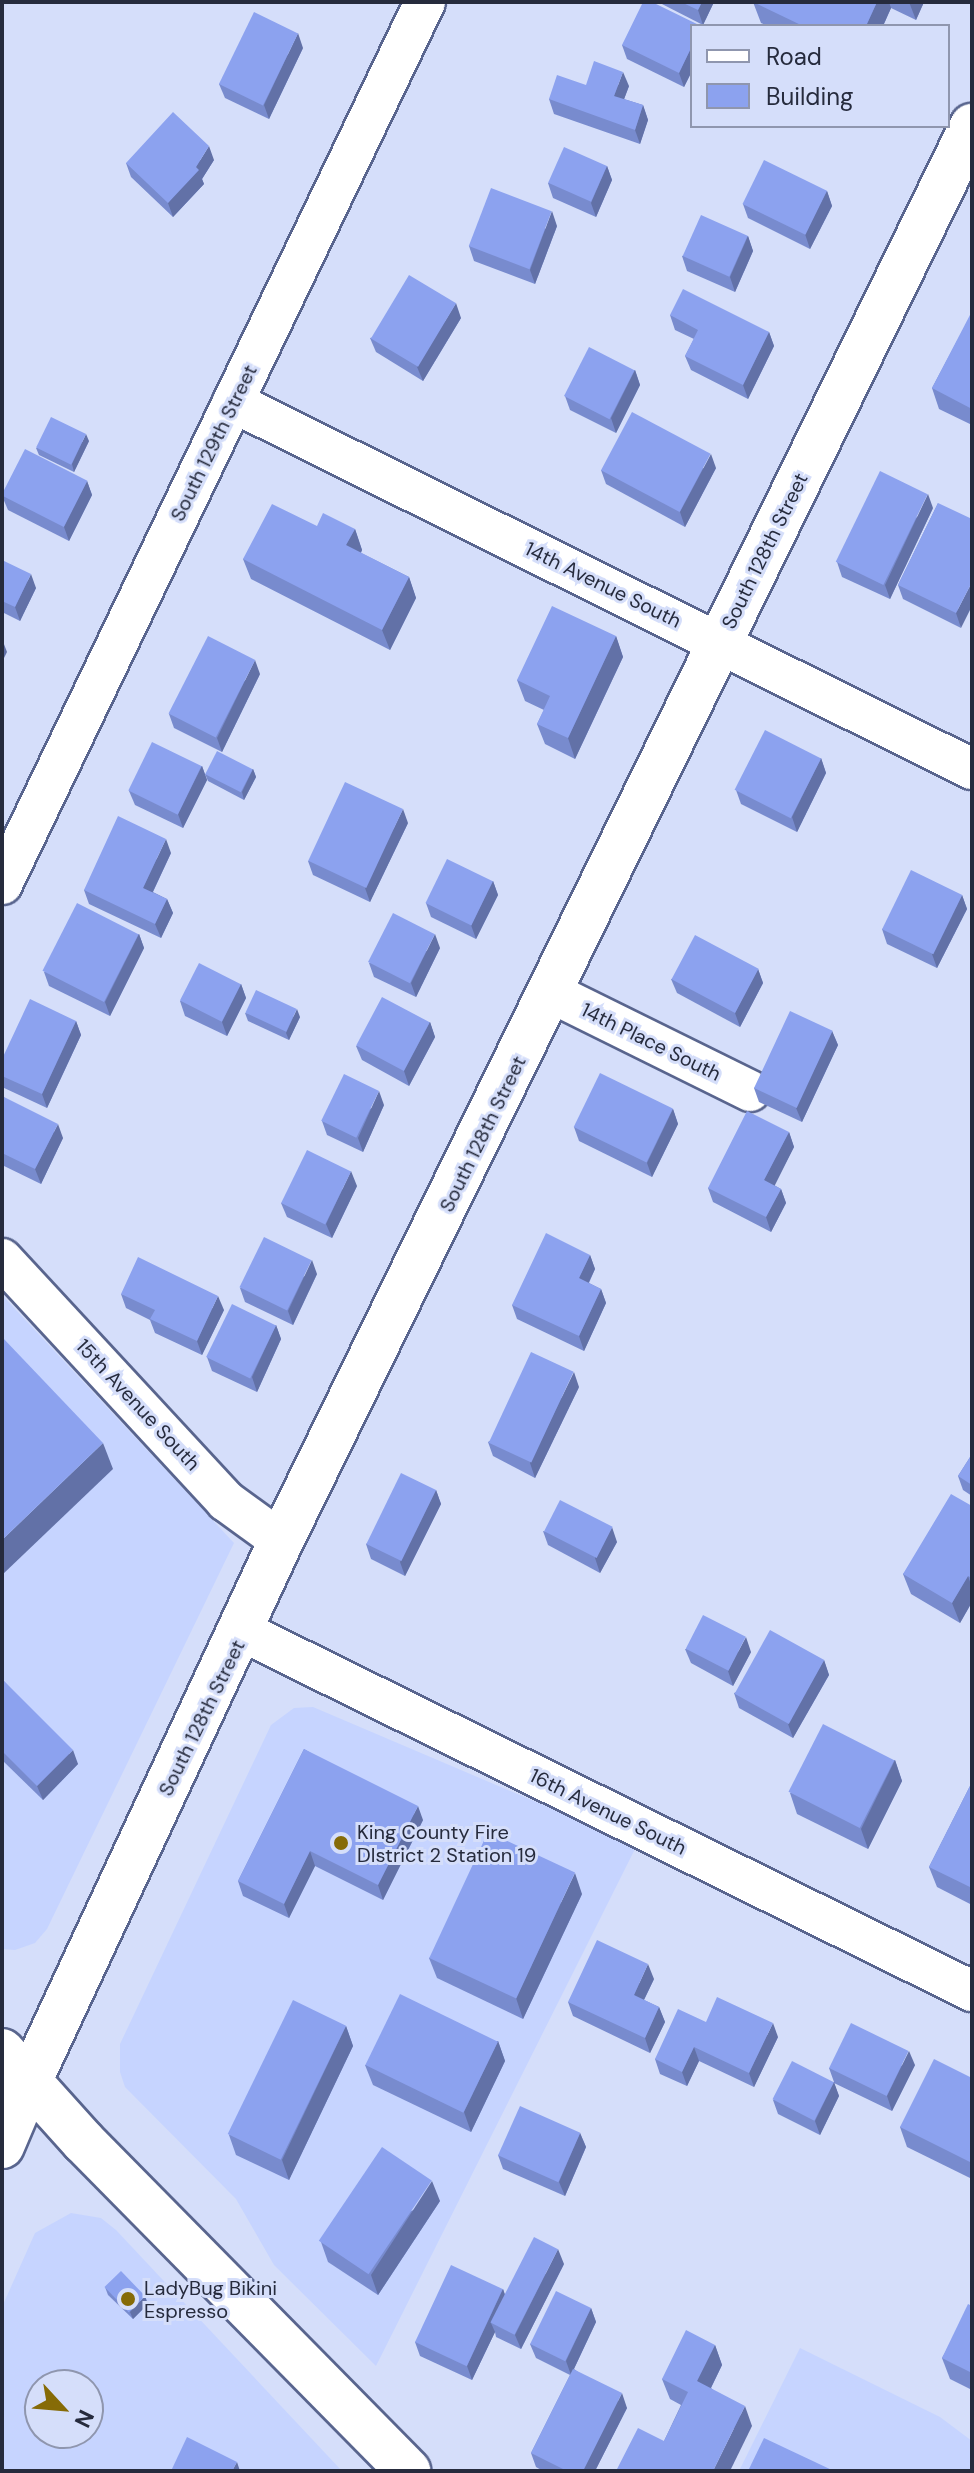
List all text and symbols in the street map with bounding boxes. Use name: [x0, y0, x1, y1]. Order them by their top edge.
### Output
legend: [690, 24, 950, 128]
text: Road: [766, 41, 822, 72]
text: Building: [766, 81, 853, 112]
street label: South 129th Street: [166, 361, 262, 525]
street label: South 128th Street: [717, 469, 813, 633]
street label: 14th Avenue South: [521, 537, 685, 633]
street label: 14th Place South: [577, 998, 725, 1086]
street label: South 128th Street: [435, 1052, 531, 1216]
street label: 15th Avenue South: [71, 1334, 205, 1476]
street label: South 128th Street: [154, 1636, 250, 1800]
street label: 16th Avenue South: [526, 1764, 690, 1860]
place label: King County Fire DIstrict 2 Station 19: [357, 1820, 536, 1867]
marker: King County Fire DIstrict 2 Station 19: [332, 1834, 350, 1852]
place label: LadyBug Bikini Espresso: [144, 2276, 277, 2323]
marker: LadyBug Bikini Espresso: [119, 2290, 137, 2308]
north arrow: [24, 2369, 104, 2449]
text: N: [68, 2405, 101, 2432]

